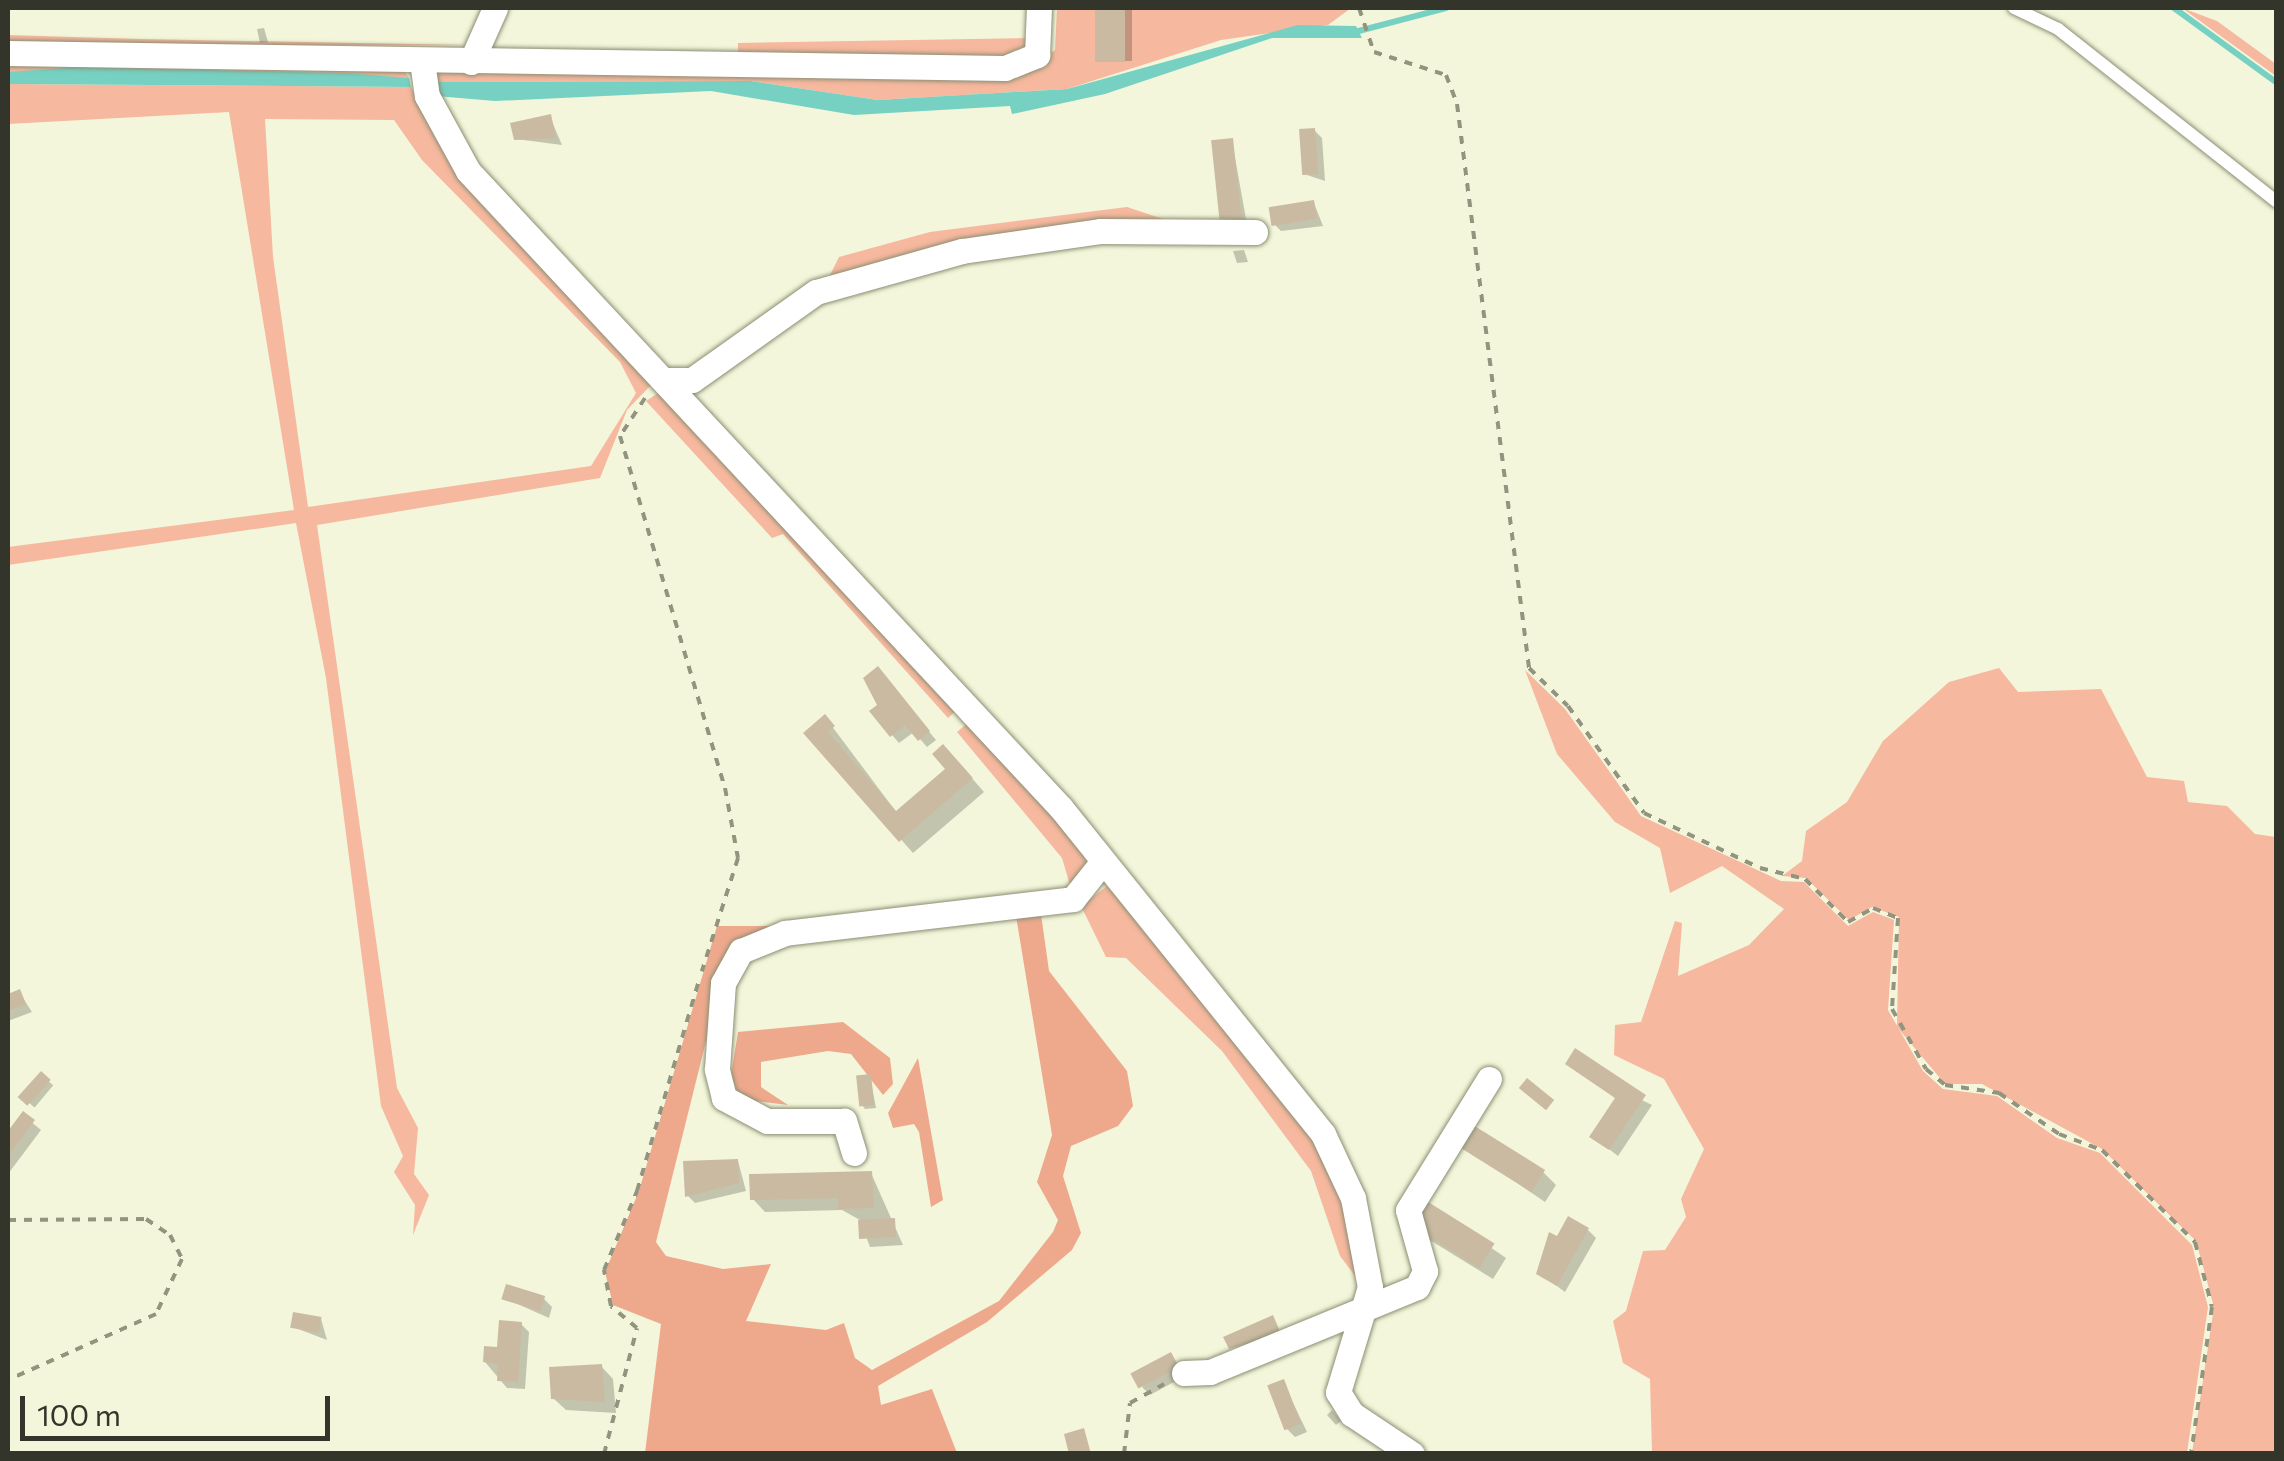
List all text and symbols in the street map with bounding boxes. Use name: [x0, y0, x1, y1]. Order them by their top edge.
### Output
scale bar: [25, 1376, 335, 1438]
text: 100 m: [37, 1395, 121, 1432]

